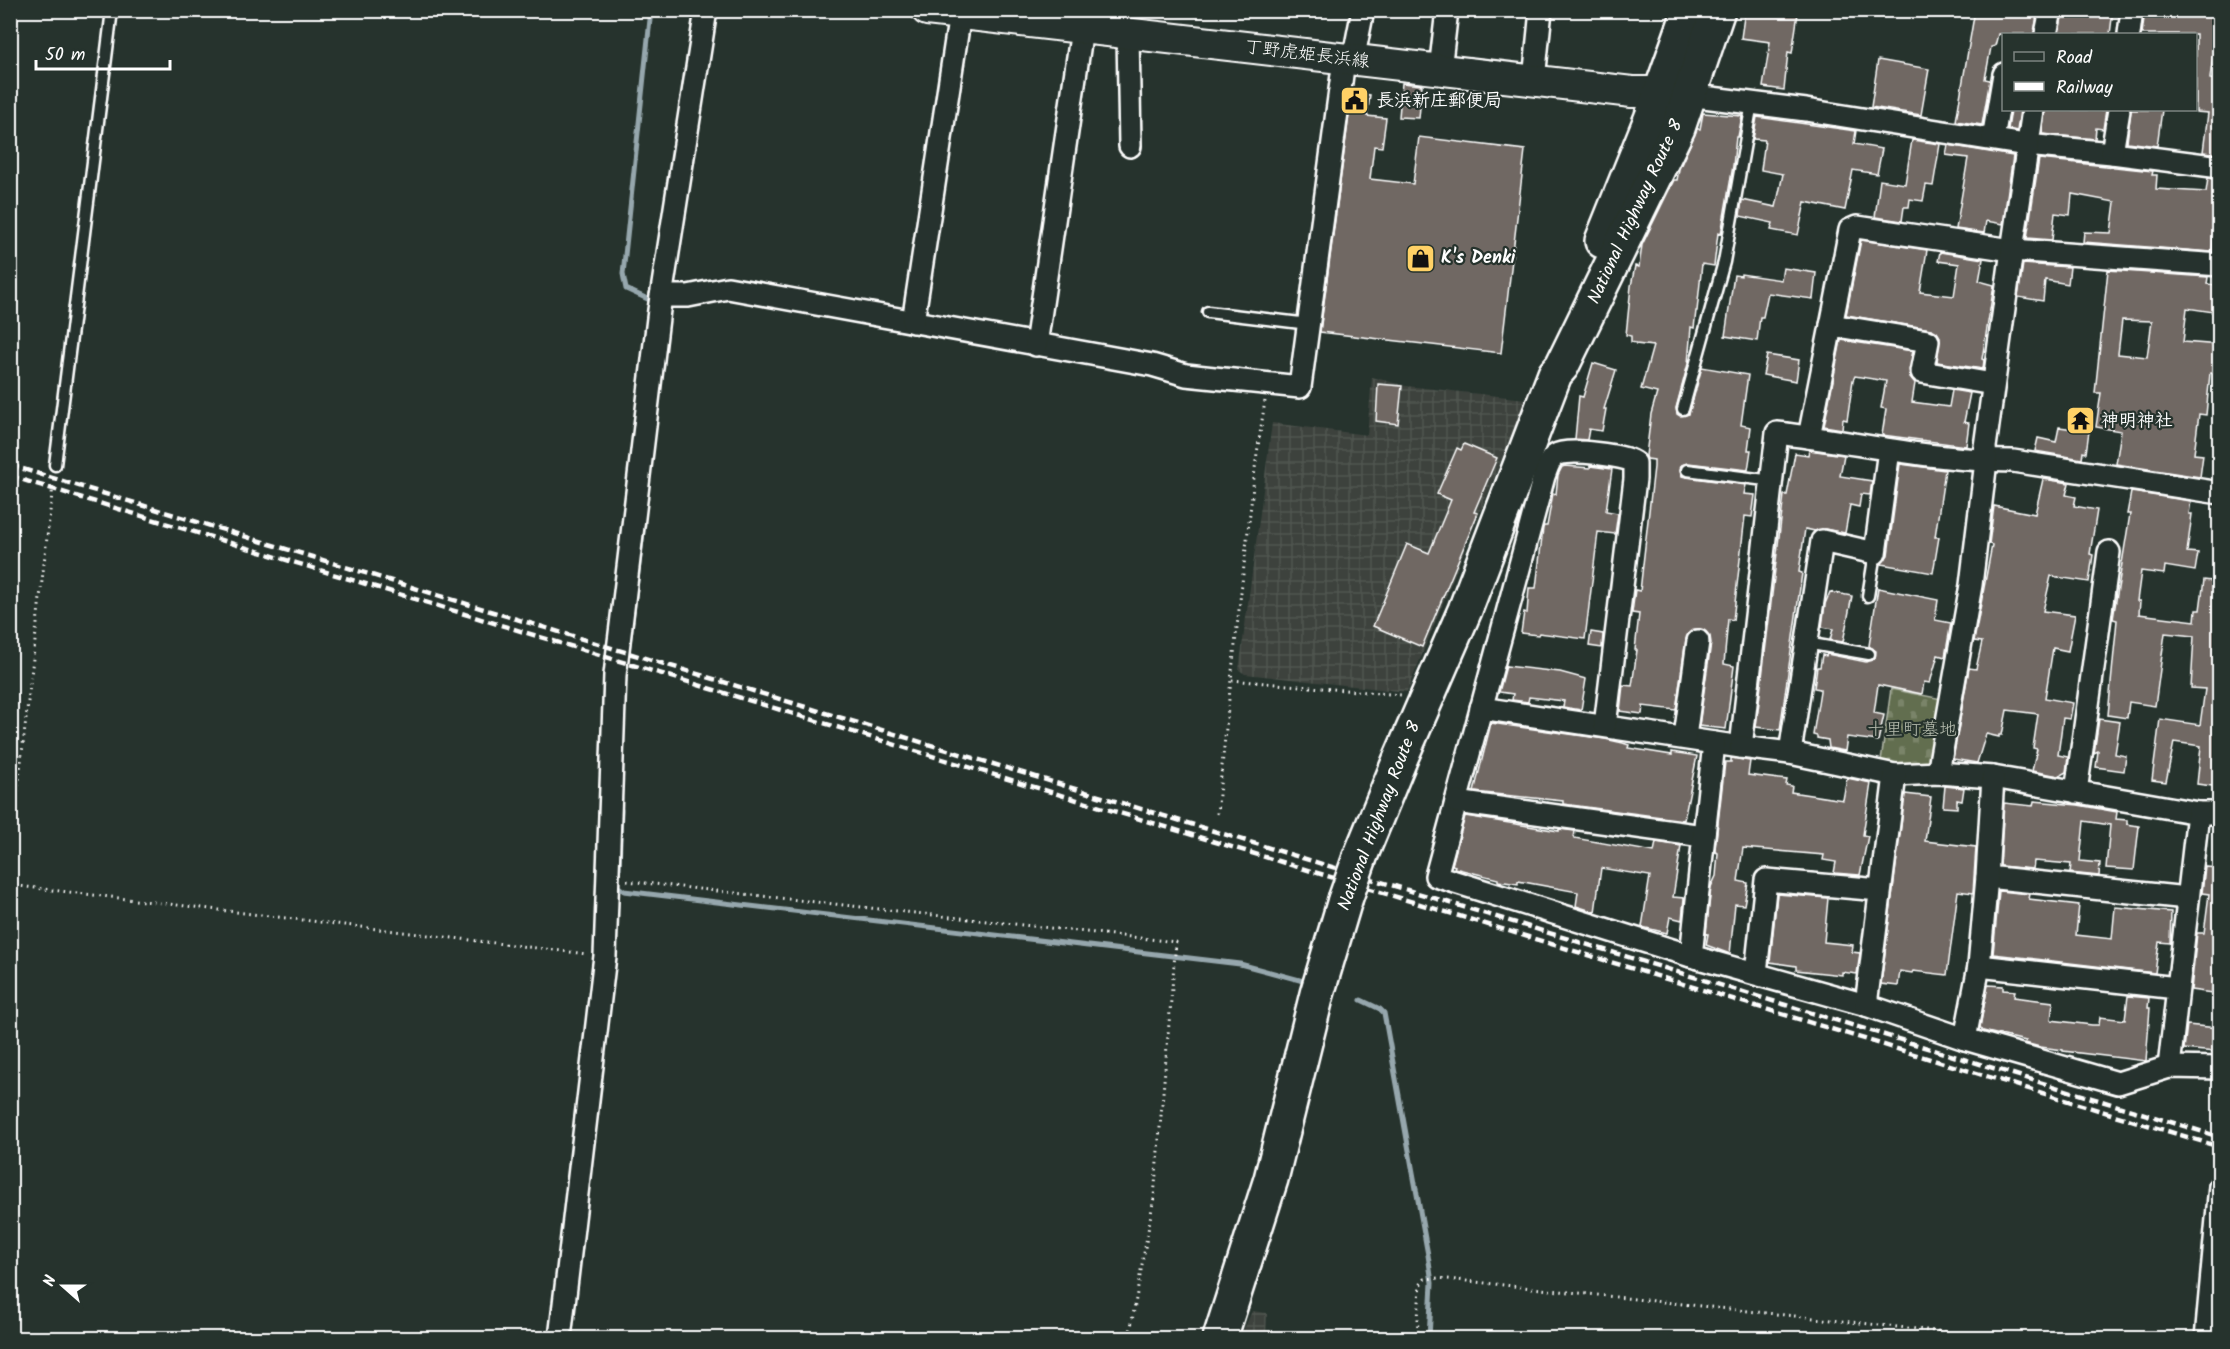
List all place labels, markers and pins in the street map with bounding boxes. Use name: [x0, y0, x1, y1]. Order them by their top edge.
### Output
public building icon: 長浜新庄郵便局: [1339, 85, 1371, 117]
place label: 長浜新庄郵便局: [1376, 87, 1502, 116]
shop icon: K's Denki: [1404, 242, 1436, 274]
place label: K's Denki: [1441, 244, 1516, 273]
temple icon: 神明神社: [2064, 405, 2096, 437]
place label: 神明神社: [2101, 407, 2173, 436]

